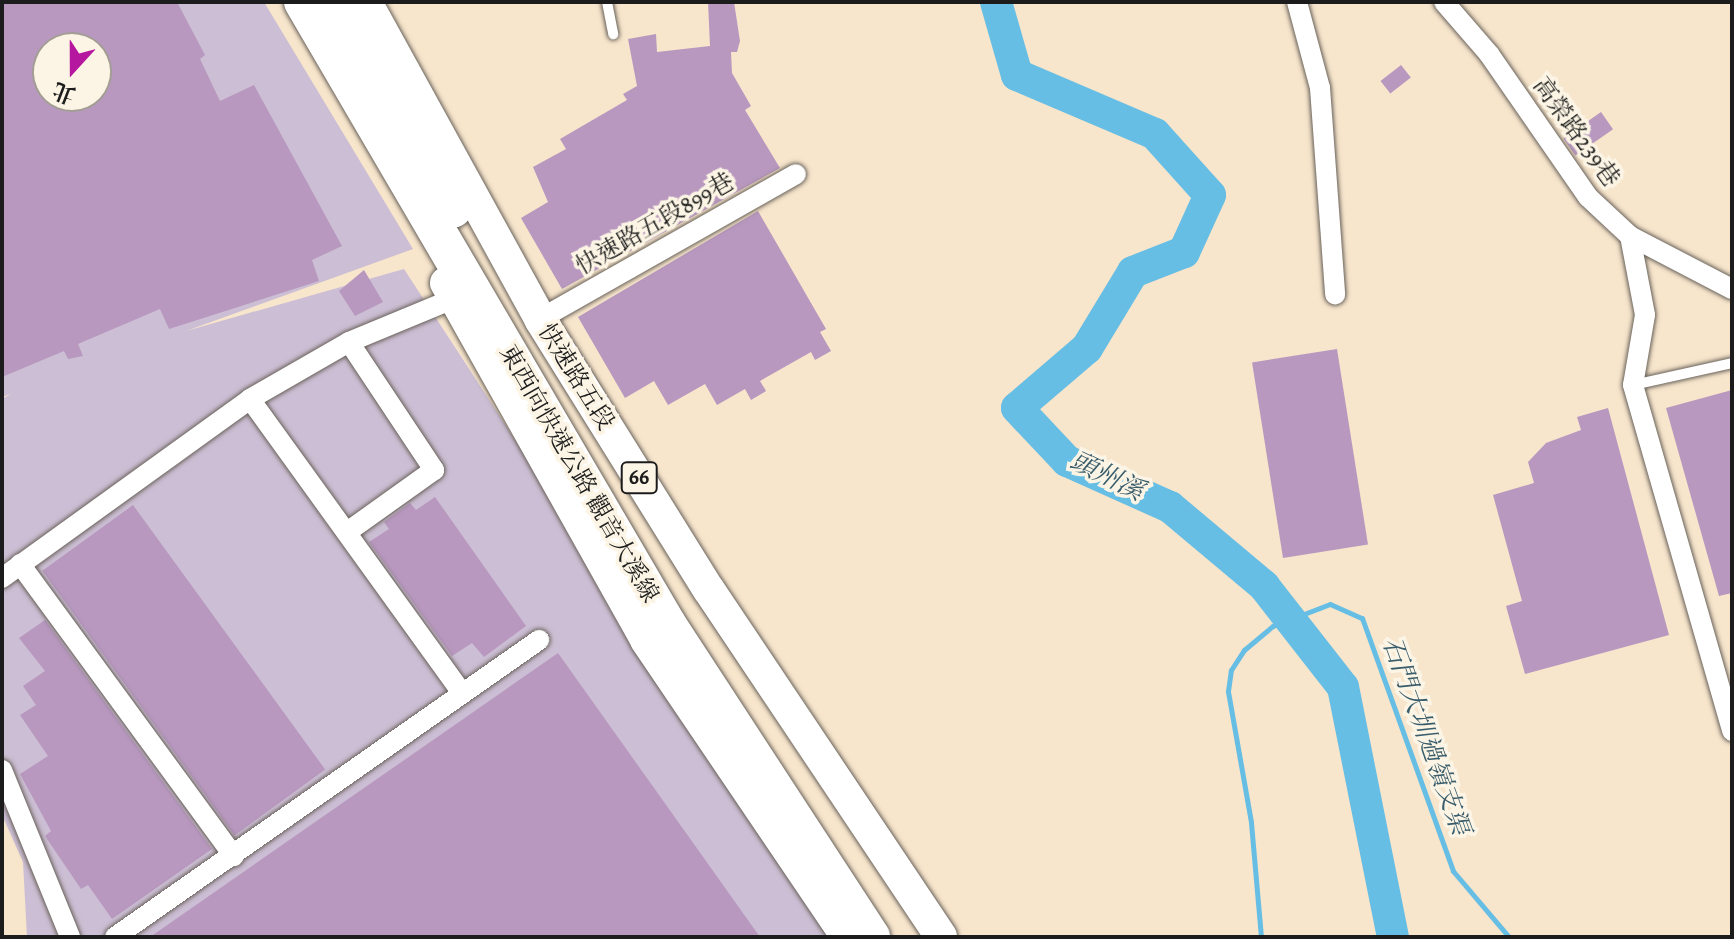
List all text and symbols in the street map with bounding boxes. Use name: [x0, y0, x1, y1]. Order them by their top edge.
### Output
north arrow: [32, 32, 112, 112]
street label: 高榮路239巷: [1527, 72, 1625, 192]
text: 北: [48, 75, 80, 110]
street label: 快速路五段899巷: [571, 167, 739, 281]
street label: 快速路五段: [532, 318, 620, 436]
street label: 東西向快速公路 觀音大溪線: [493, 340, 665, 608]
water label: 頭州溪: [1065, 445, 1149, 507]
road number: 66: [619, 460, 659, 496]
water label: 石門大圳過嶺支渠: [1376, 633, 1476, 839]

